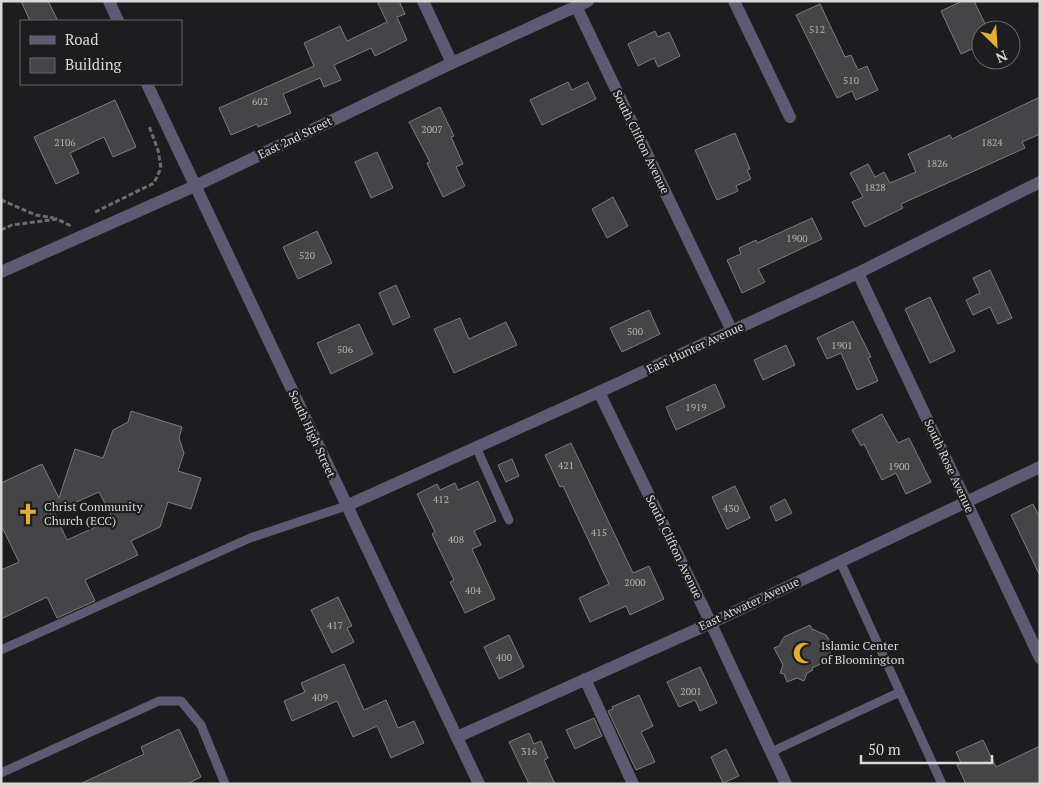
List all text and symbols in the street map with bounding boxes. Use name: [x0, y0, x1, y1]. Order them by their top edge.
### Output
legend: [20, 20, 182, 85]
north arrow: [971, 20, 1021, 70]
house number: 512: [809, 23, 825, 36]
text: Road: [65, 29, 98, 49]
text: N: [993, 46, 1011, 68]
text: Building: [65, 54, 123, 74]
house number: 510: [843, 74, 859, 87]
street label: South Clifton Avenue: [610, 87, 673, 196]
house number: 602: [252, 95, 268, 108]
street label: East 2nd Street: [255, 113, 335, 162]
house number: 2007: [421, 123, 443, 136]
house number: 2106: [54, 136, 76, 149]
house number: 1824: [981, 136, 1003, 149]
house number: 1826: [926, 157, 948, 170]
house number: 1828: [864, 181, 886, 194]
house number: 1900: [786, 232, 808, 245]
house number: 520: [299, 249, 315, 262]
street label: East Hunter Avenue: [644, 318, 746, 377]
house number: 500: [627, 325, 643, 338]
house number: 1901: [831, 339, 853, 352]
house number: 506: [337, 343, 354, 356]
street label: South High Street: [286, 388, 340, 481]
house number: 1919: [685, 401, 707, 414]
street label: South Rose Avenue: [921, 417, 978, 515]
house number: 421: [558, 459, 574, 472]
house number: 1900: [888, 460, 910, 473]
street label: South Clifton Avenue: [643, 492, 706, 601]
house number: 412: [433, 493, 449, 506]
place label: Christ Community Church (ECC): [44, 499, 143, 528]
church icon: Christ Community Church (ECC): [15, 501, 41, 527]
house number: 430: [723, 502, 739, 515]
house number: 415: [591, 526, 607, 539]
house number: 408: [448, 533, 464, 546]
street label: East Atwater Avenue: [696, 574, 802, 633]
house number: 2000: [624, 576, 646, 589]
house number: 404: [465, 584, 482, 597]
house number: 417: [327, 619, 343, 632]
place label: Islamic Center of Bloomington: [821, 638, 905, 667]
mosque icon: Islamic Center of Bloomington: [791, 640, 817, 666]
house number: 400: [496, 651, 512, 664]
house number: 2001: [680, 685, 702, 698]
house number: 409: [312, 691, 328, 704]
scale bar: [861, 732, 992, 764]
text: 50 m: [868, 739, 901, 759]
house number: 316: [521, 745, 538, 758]

